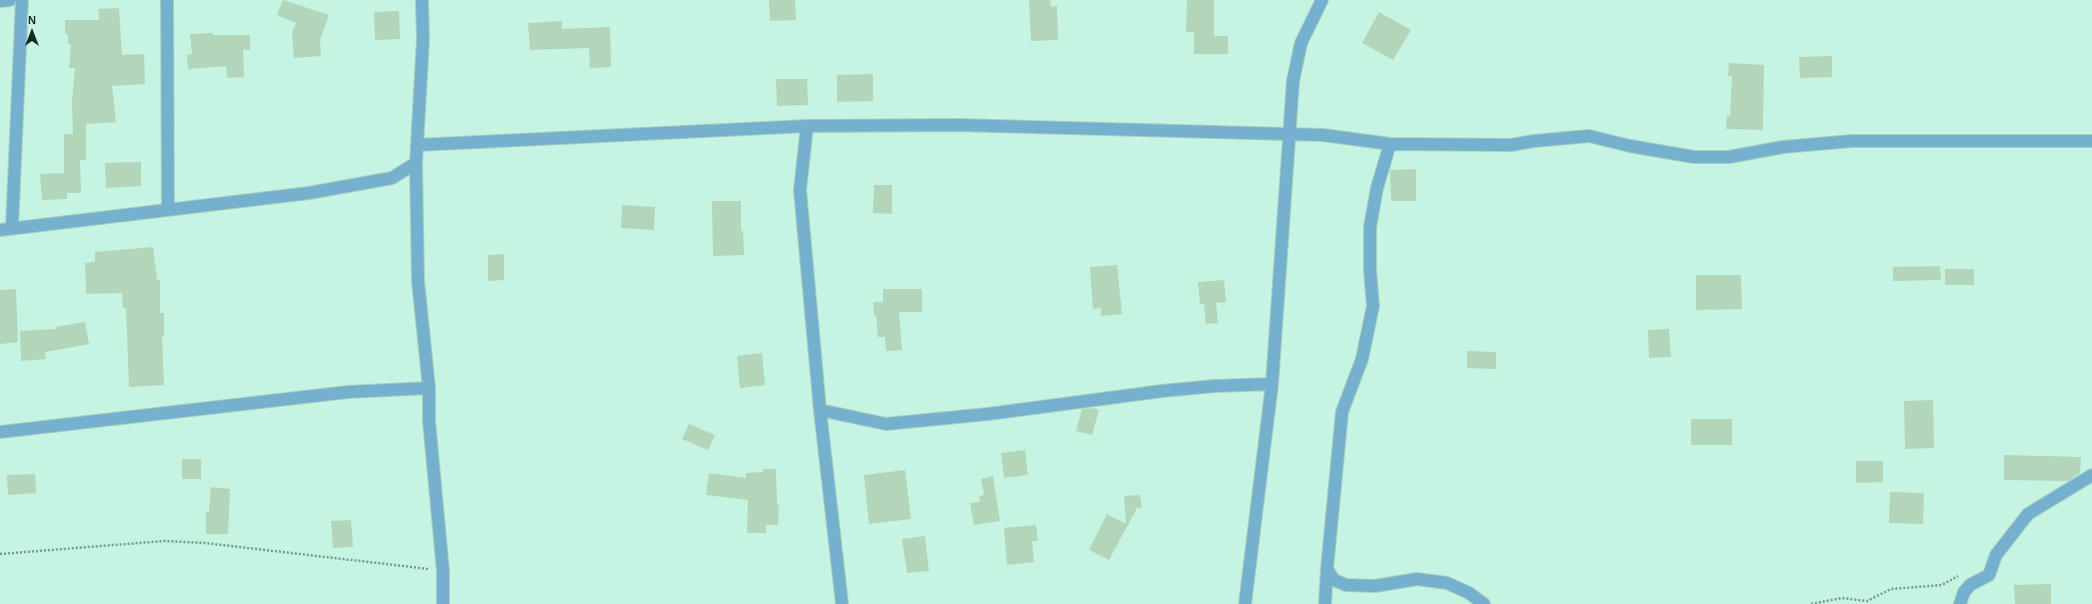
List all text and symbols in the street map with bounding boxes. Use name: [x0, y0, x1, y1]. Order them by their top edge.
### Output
north arrow: [12, 12, 52, 52]
text: N: [28, 14, 36, 26]

